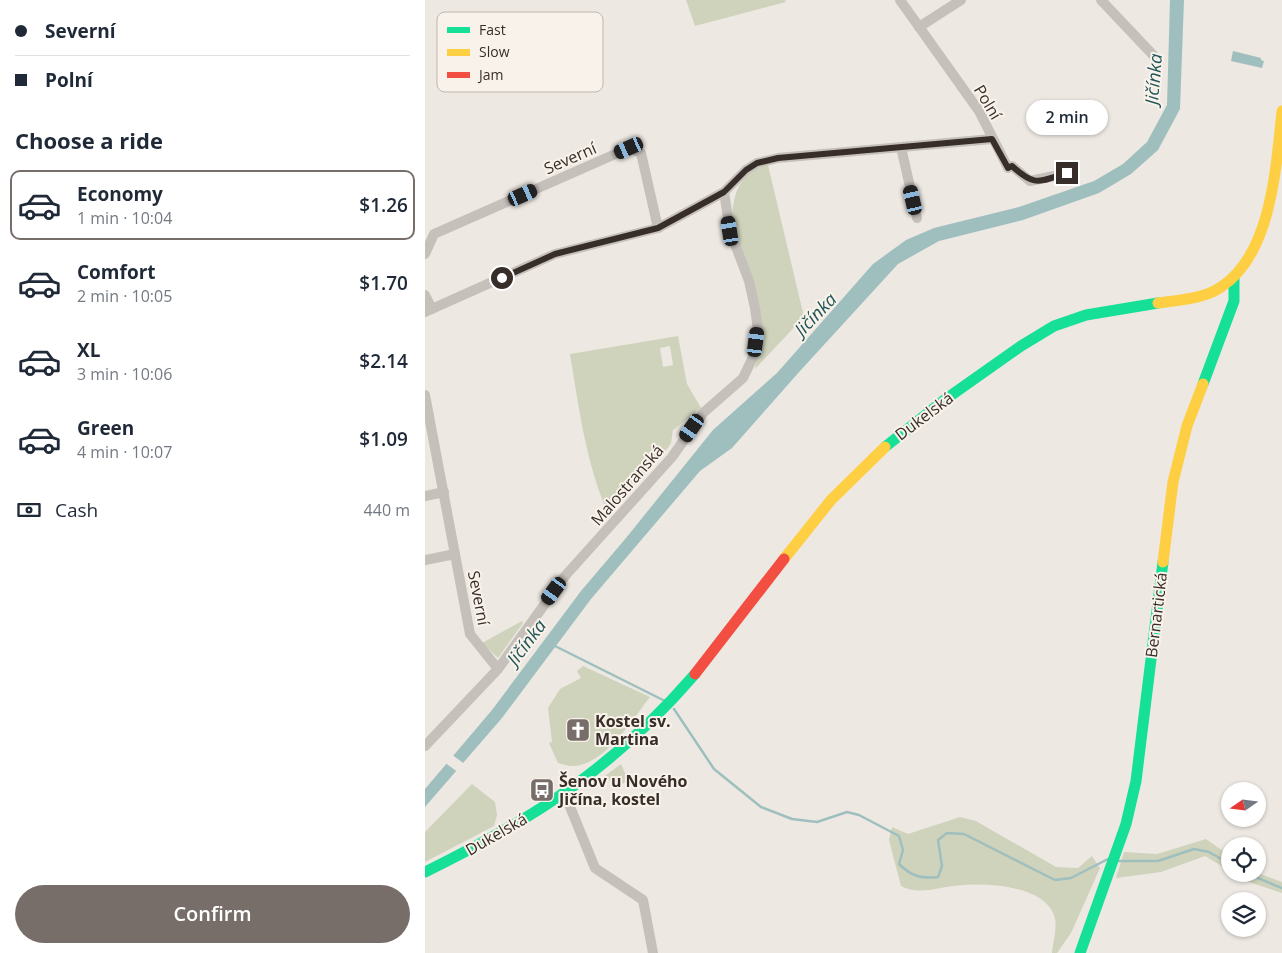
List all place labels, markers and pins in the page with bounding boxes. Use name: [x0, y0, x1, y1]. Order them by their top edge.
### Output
place label: Kostel sv. Martina: [595, 710, 671, 750]
church icon: Kostel sv. Martina: [565, 717, 591, 743]
place label: Šenov u Nového Jičína, kostel: [557, 770, 688, 810]
bus stop icon: Šenov u Nového Jičína, kostel: [529, 777, 555, 803]

